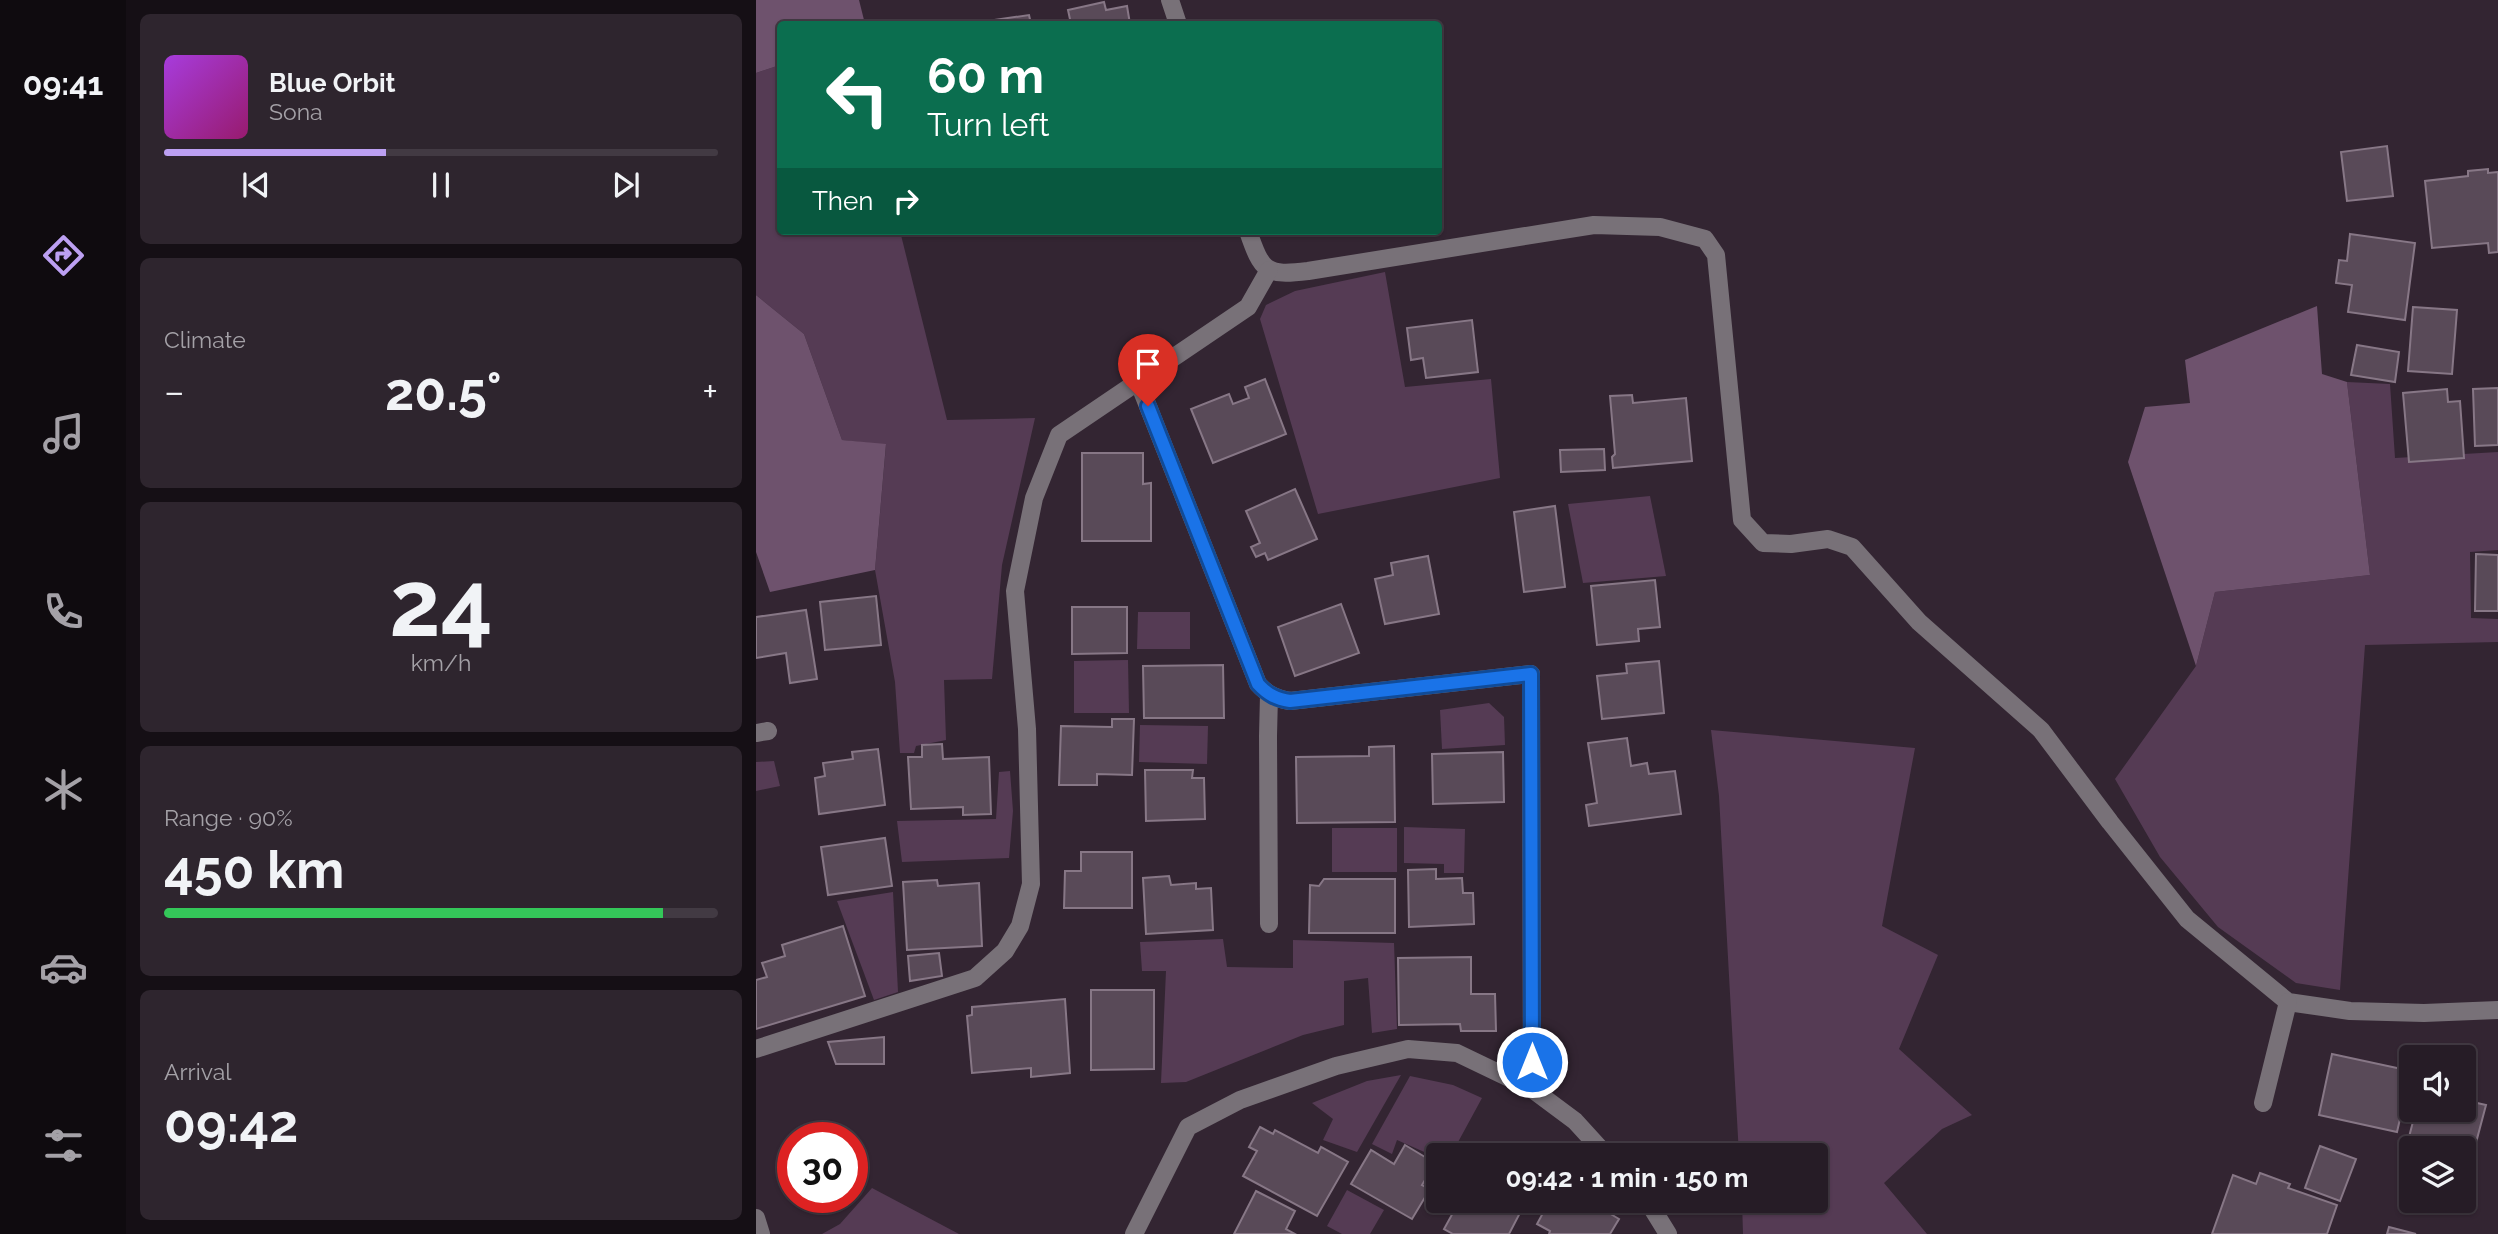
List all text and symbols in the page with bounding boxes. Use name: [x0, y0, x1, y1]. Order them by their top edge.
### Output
text: 60 m: [927, 47, 1044, 104]
icon: left: [812, 49, 903, 140]
text: 09:41: [23, 65, 103, 102]
text: Blue Orbit: [269, 68, 396, 98]
text: Sona: [269, 98, 323, 125]
text: Turn left: [927, 106, 1049, 143]
icon: previous: [237, 166, 275, 204]
icon: pause: [422, 166, 460, 204]
icon: next: [607, 166, 645, 204]
icon: right: [887, 182, 925, 220]
text: Then: [812, 186, 873, 216]
icon: directions: [39, 231, 88, 280]
text: Climate: [164, 326, 246, 353]
pin: [1118, 334, 1178, 406]
icon: arrive: [1129, 345, 1167, 383]
text: 20.5°: [385, 361, 502, 422]
text: −: [164, 369, 184, 414]
text: +: [702, 369, 718, 414]
icon: music: [39, 409, 88, 458]
text: 24: [389, 550, 493, 657]
icon: phone: [39, 587, 88, 636]
text: km/h: [411, 649, 471, 676]
icon: climate: [39, 765, 88, 814]
text: Range · 90%: [164, 804, 293, 831]
text: 450 km: [164, 839, 344, 900]
icon: car: [39, 943, 88, 992]
position arrow: [1495, 1025, 1569, 1099]
map controls: [2399, 1045, 2476, 1213]
button: sound: [2399, 1045, 2476, 1122]
text: Arrival: [164, 1058, 231, 1085]
text: 09:42: [164, 1093, 298, 1154]
icon: filters: [39, 1121, 88, 1170]
speed limit sign: 30: [777, 1122, 868, 1213]
button: layers: [2399, 1136, 2476, 1213]
text: 09:42 · 1 min · 150 m: [1505, 1163, 1749, 1193]

